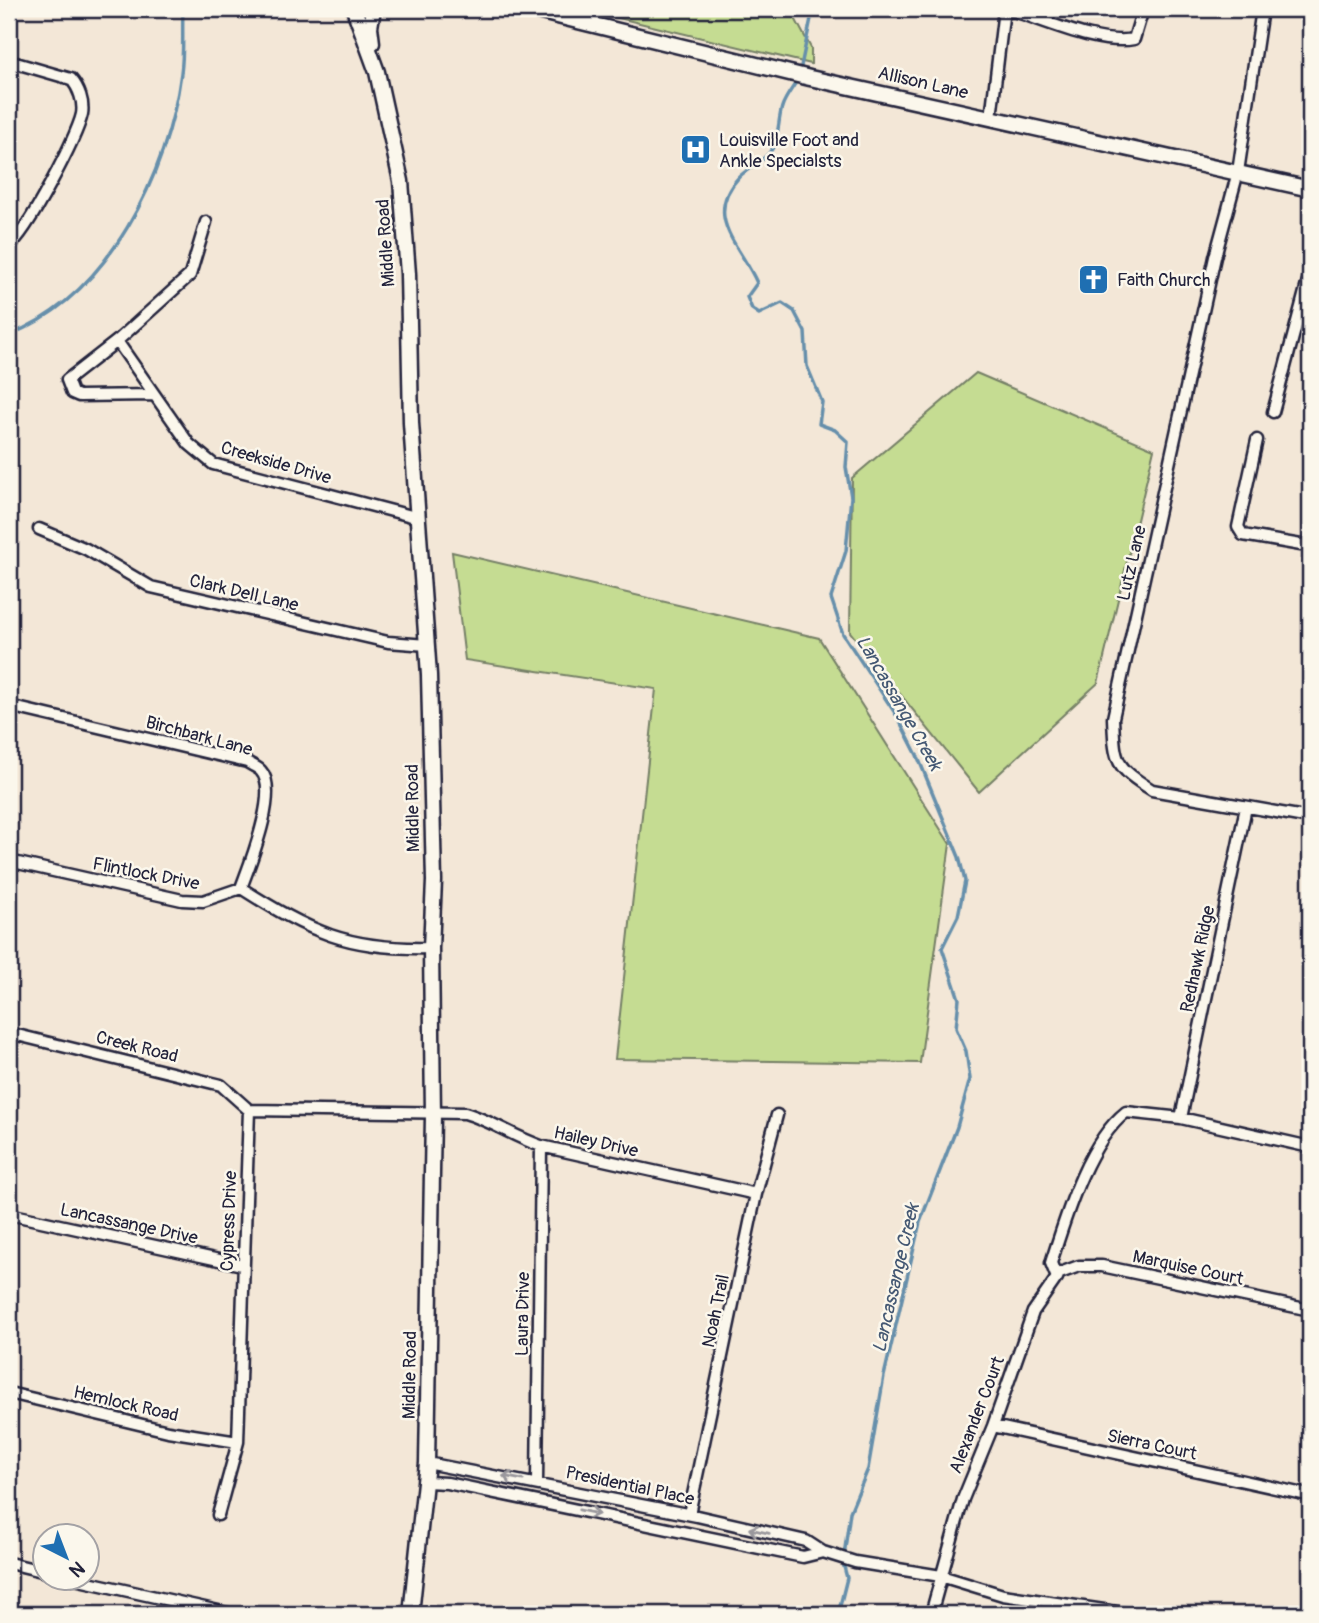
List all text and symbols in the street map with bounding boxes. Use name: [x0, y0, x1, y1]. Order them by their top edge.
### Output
street label: Allison Lane: [876, 61, 971, 105]
place label: Louisville Foot and Ankle Specialsts: [719, 129, 859, 173]
hospital icon: Louisville Foot and Ankle Specialsts: [679, 133, 713, 167]
street label: Middle Road: [371, 198, 401, 288]
church icon: Faith Church: [1077, 263, 1111, 297]
place label: Faith Church: [1117, 269, 1211, 292]
street label: Creekside Drive: [218, 436, 334, 490]
street label: Lutz Lane: [1112, 523, 1152, 603]
street label: Clark Dell Lane: [187, 569, 301, 617]
water label: Lancassange Creek: [851, 631, 948, 777]
street label: Birchbark Lane: [143, 711, 255, 761]
street label: Middle Road: [401, 764, 425, 852]
street label: Flintlock Drive: [91, 852, 201, 896]
street label: Redhawk Ridge: [1175, 903, 1221, 1015]
street label: Creek Road: [94, 1026, 180, 1068]
street label: Hailey Drive: [551, 1121, 641, 1163]
street label: Cypress Drive: [216, 1170, 242, 1272]
street label: Lancassange Drive: [58, 1198, 200, 1250]
water label: Lancassange Creek: [867, 1199, 925, 1355]
street label: Marquise Court: [1130, 1245, 1246, 1291]
street label: Laura Drive: [511, 1272, 535, 1356]
street label: Noah Trail: [697, 1272, 735, 1350]
street label: Middle Road: [398, 1331, 422, 1419]
street label: Alexander Court: [944, 1353, 1010, 1477]
street label: Hemlock Road: [71, 1381, 181, 1427]
street label: Sierra Court: [1105, 1424, 1200, 1466]
street label: Presidential Place: [564, 1461, 697, 1511]
one-way arrow: [502, 1471, 525, 1485]
one-way arrow: [577, 1506, 600, 1520]
north arrow: [32, 1522, 102, 1592]
one-way arrow: [749, 1523, 771, 1536]
text: N: [64, 1556, 90, 1582]

